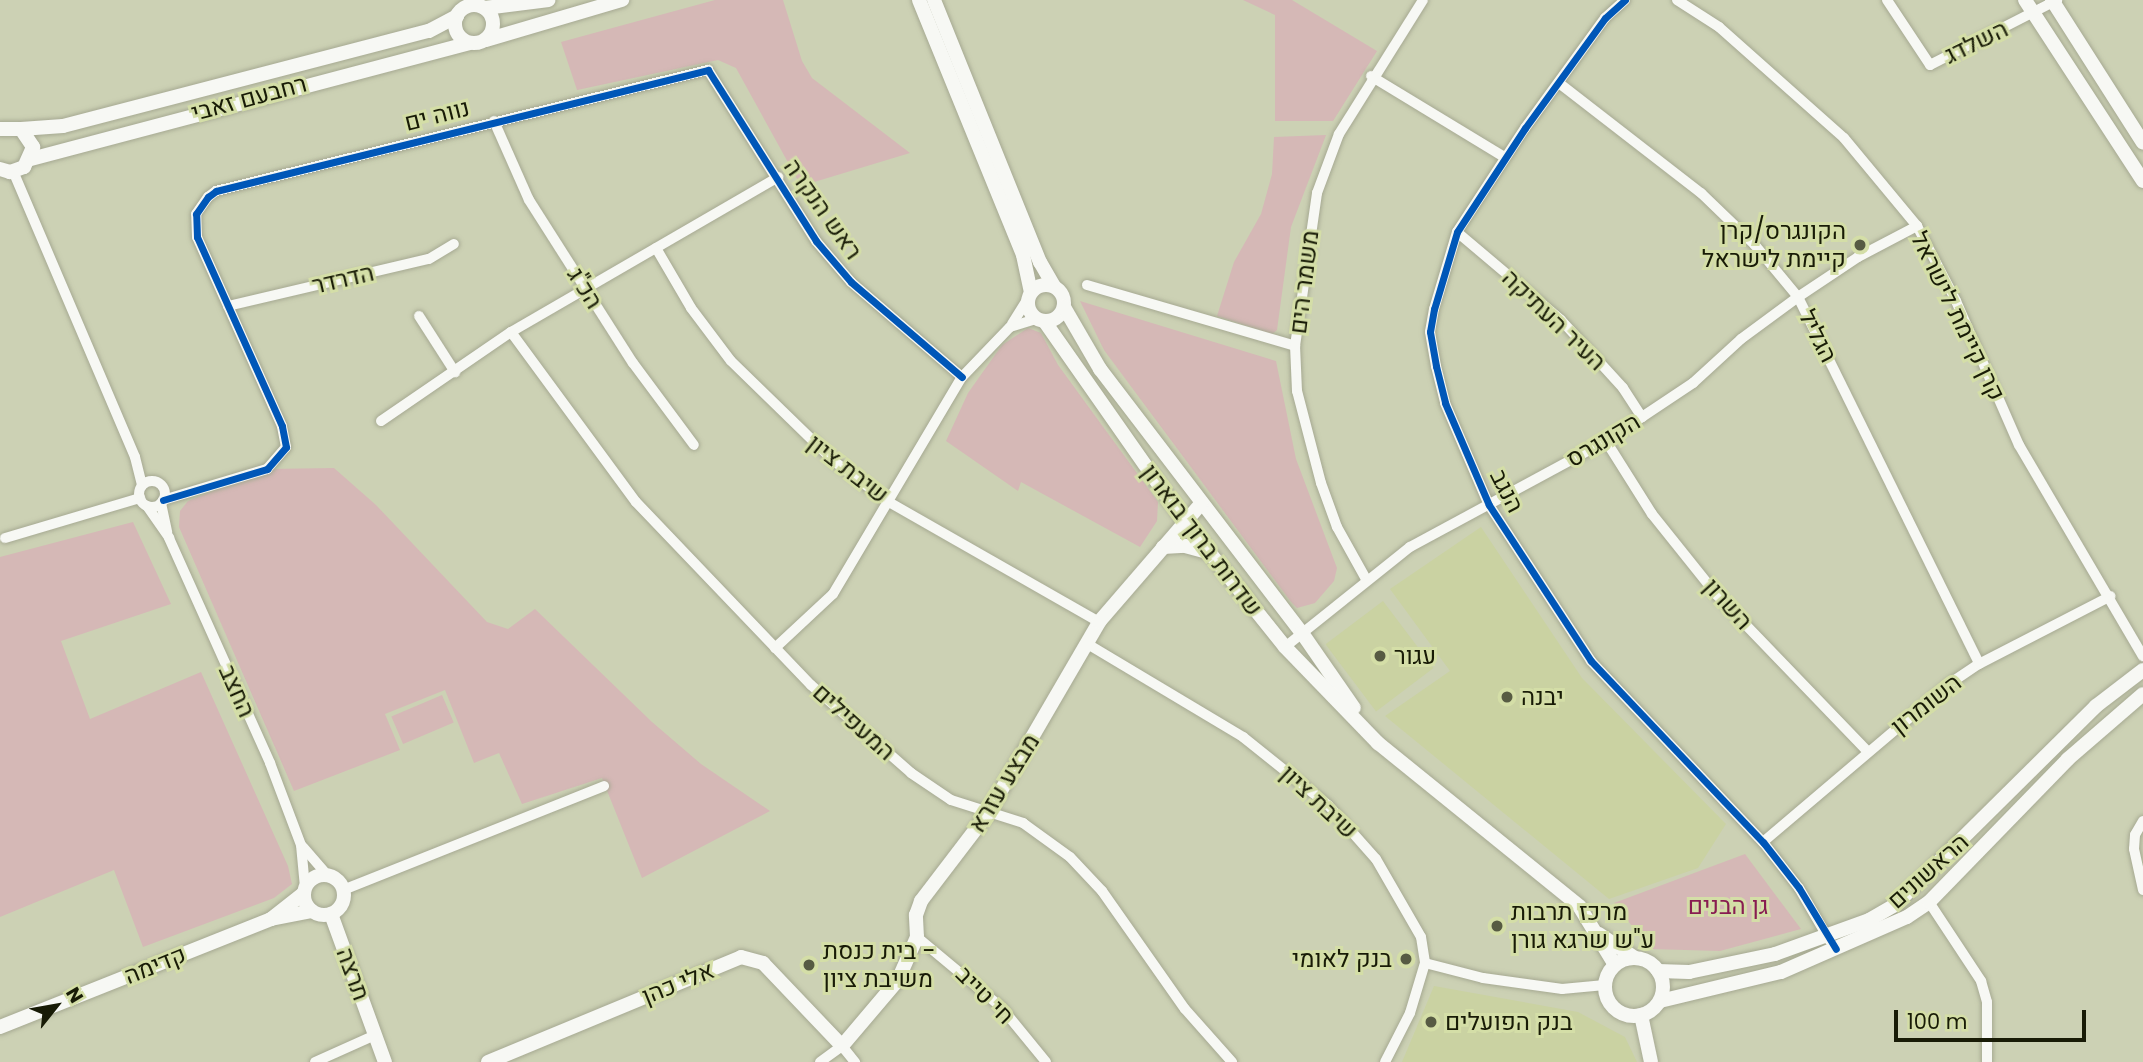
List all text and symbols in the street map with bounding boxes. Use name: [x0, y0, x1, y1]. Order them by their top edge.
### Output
street label: השלדג: [1939, 14, 2013, 70]
street label: רחבעם זאבי: [188, 69, 310, 127]
street label: נווה ים: [402, 93, 472, 137]
street label: ראש הנקרה: [778, 153, 868, 265]
place label: הקונגרס/קרן קיימת לישראל: [1702, 217, 1846, 273]
street label: קרן קיימת לישראל: [1905, 227, 2011, 405]
street label: משמר הים: [1283, 228, 1325, 336]
marker: הקונגרס/קרן קיימת לישראל: [1852, 237, 1868, 253]
street label: הדרדר: [309, 258, 377, 300]
street label: הכ"ג: [561, 262, 609, 314]
street label: העיר העתיקה: [1496, 264, 1612, 376]
street label: הגליל: [1793, 305, 1843, 367]
street label: הקונגרס: [1561, 407, 1645, 473]
street label: שיבת ציון: [802, 429, 894, 509]
street label: שדרות ברוך בוארון: [1136, 458, 1268, 622]
street label: הנגב: [1484, 465, 1530, 517]
street label: השרון: [1698, 572, 1758, 636]
place label: עגור: [1394, 642, 1436, 670]
marker: עגור: [1372, 648, 1388, 664]
street label: החצב: [213, 660, 261, 722]
street label: השומרון: [1885, 668, 1967, 740]
street label: המעפילים: [807, 678, 901, 766]
place label: יבנה: [1521, 683, 1564, 711]
marker: יבנה: [1499, 689, 1515, 705]
street label: מבצע עזרא: [962, 728, 1046, 838]
street label: שיבת ציון: [1275, 759, 1363, 845]
street label: הראשונים: [1882, 827, 1974, 915]
park label: גן הבנים: [1688, 892, 1768, 920]
place label: מרכז תרבות ע"ש שרגא גורן: [1511, 898, 1654, 954]
marker: מרכז תרבות ע"ש שרגא גורן: [1489, 918, 1505, 934]
place label: בית כנסת - משיבת ציון: [823, 937, 936, 993]
street label: קדימה: [120, 940, 190, 990]
street label: תרצה: [330, 944, 376, 1004]
place label: בנק לאומי: [1292, 945, 1392, 973]
marker: בנק לאומי: [1398, 951, 1414, 967]
street label: אלי כהן: [638, 956, 718, 1010]
marker: בית כנסת - משיבת ציון: [801, 957, 817, 973]
street label: חי טייב: [950, 960, 1020, 1030]
north arrow: [21, 971, 91, 1041]
text: N: [59, 982, 90, 1008]
scale bar: [1898, 996, 2090, 1040]
text: 100 m: [1907, 1007, 1967, 1036]
place label: בנק הפועלים: [1445, 1008, 1573, 1036]
marker: בנק הפועלים: [1423, 1014, 1439, 1030]

